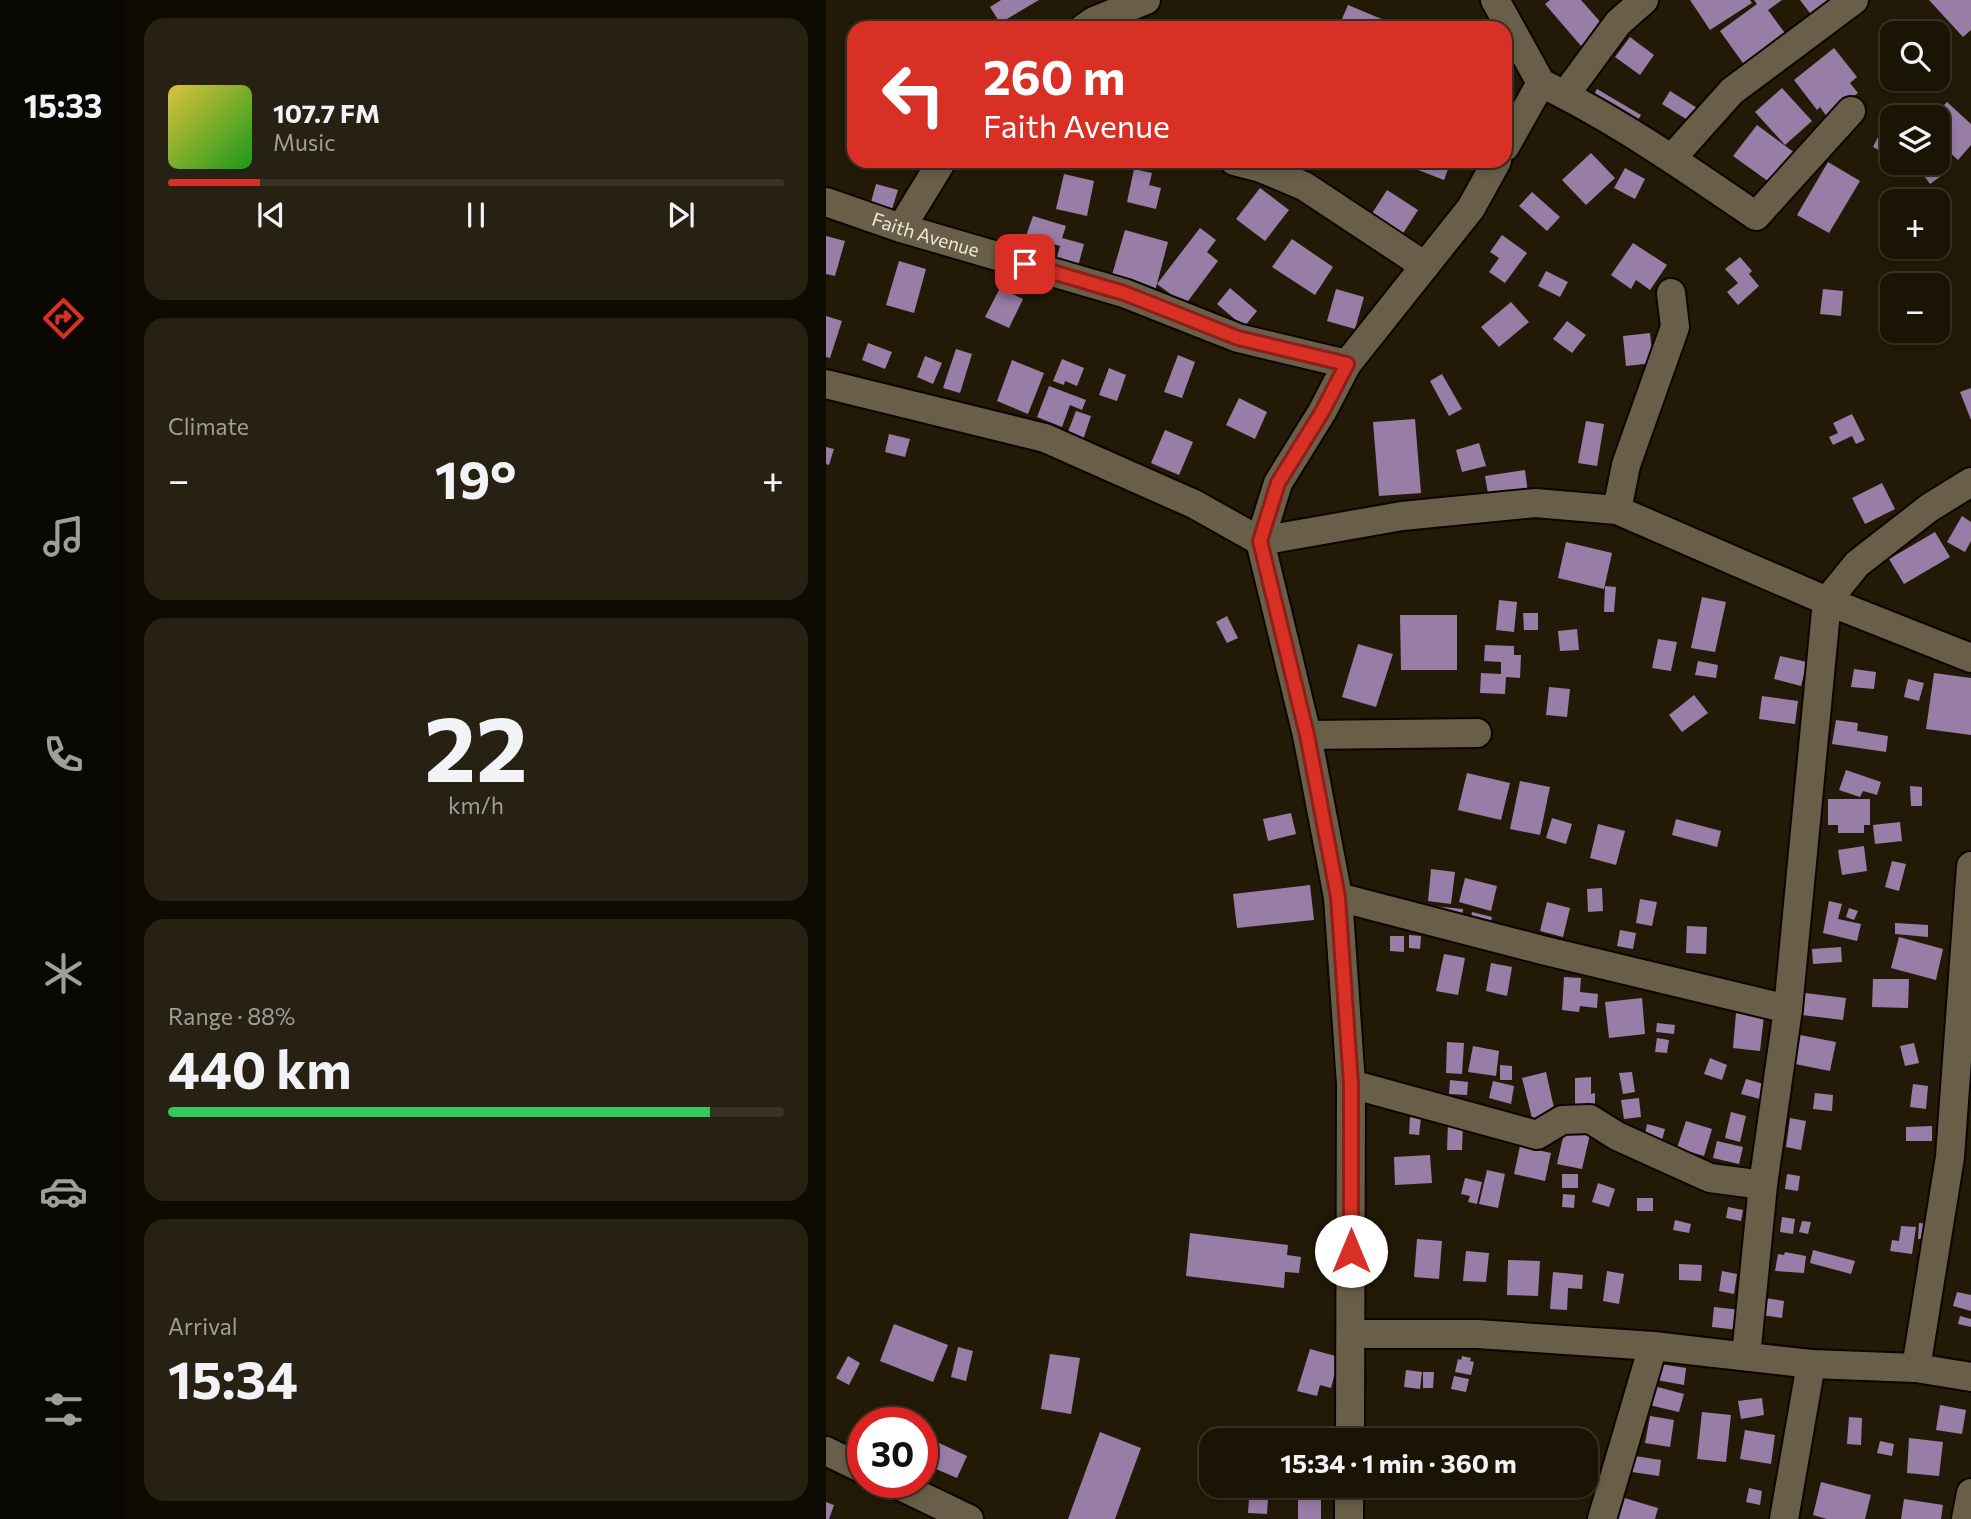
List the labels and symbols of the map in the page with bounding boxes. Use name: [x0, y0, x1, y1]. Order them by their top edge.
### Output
street label: Faith Avenue: [869, 207, 982, 261]
pin: [995, 234, 1055, 294]
position arrow: [1314, 1214, 1388, 1288]
speed limit sign: 30: [847, 1407, 938, 1498]

